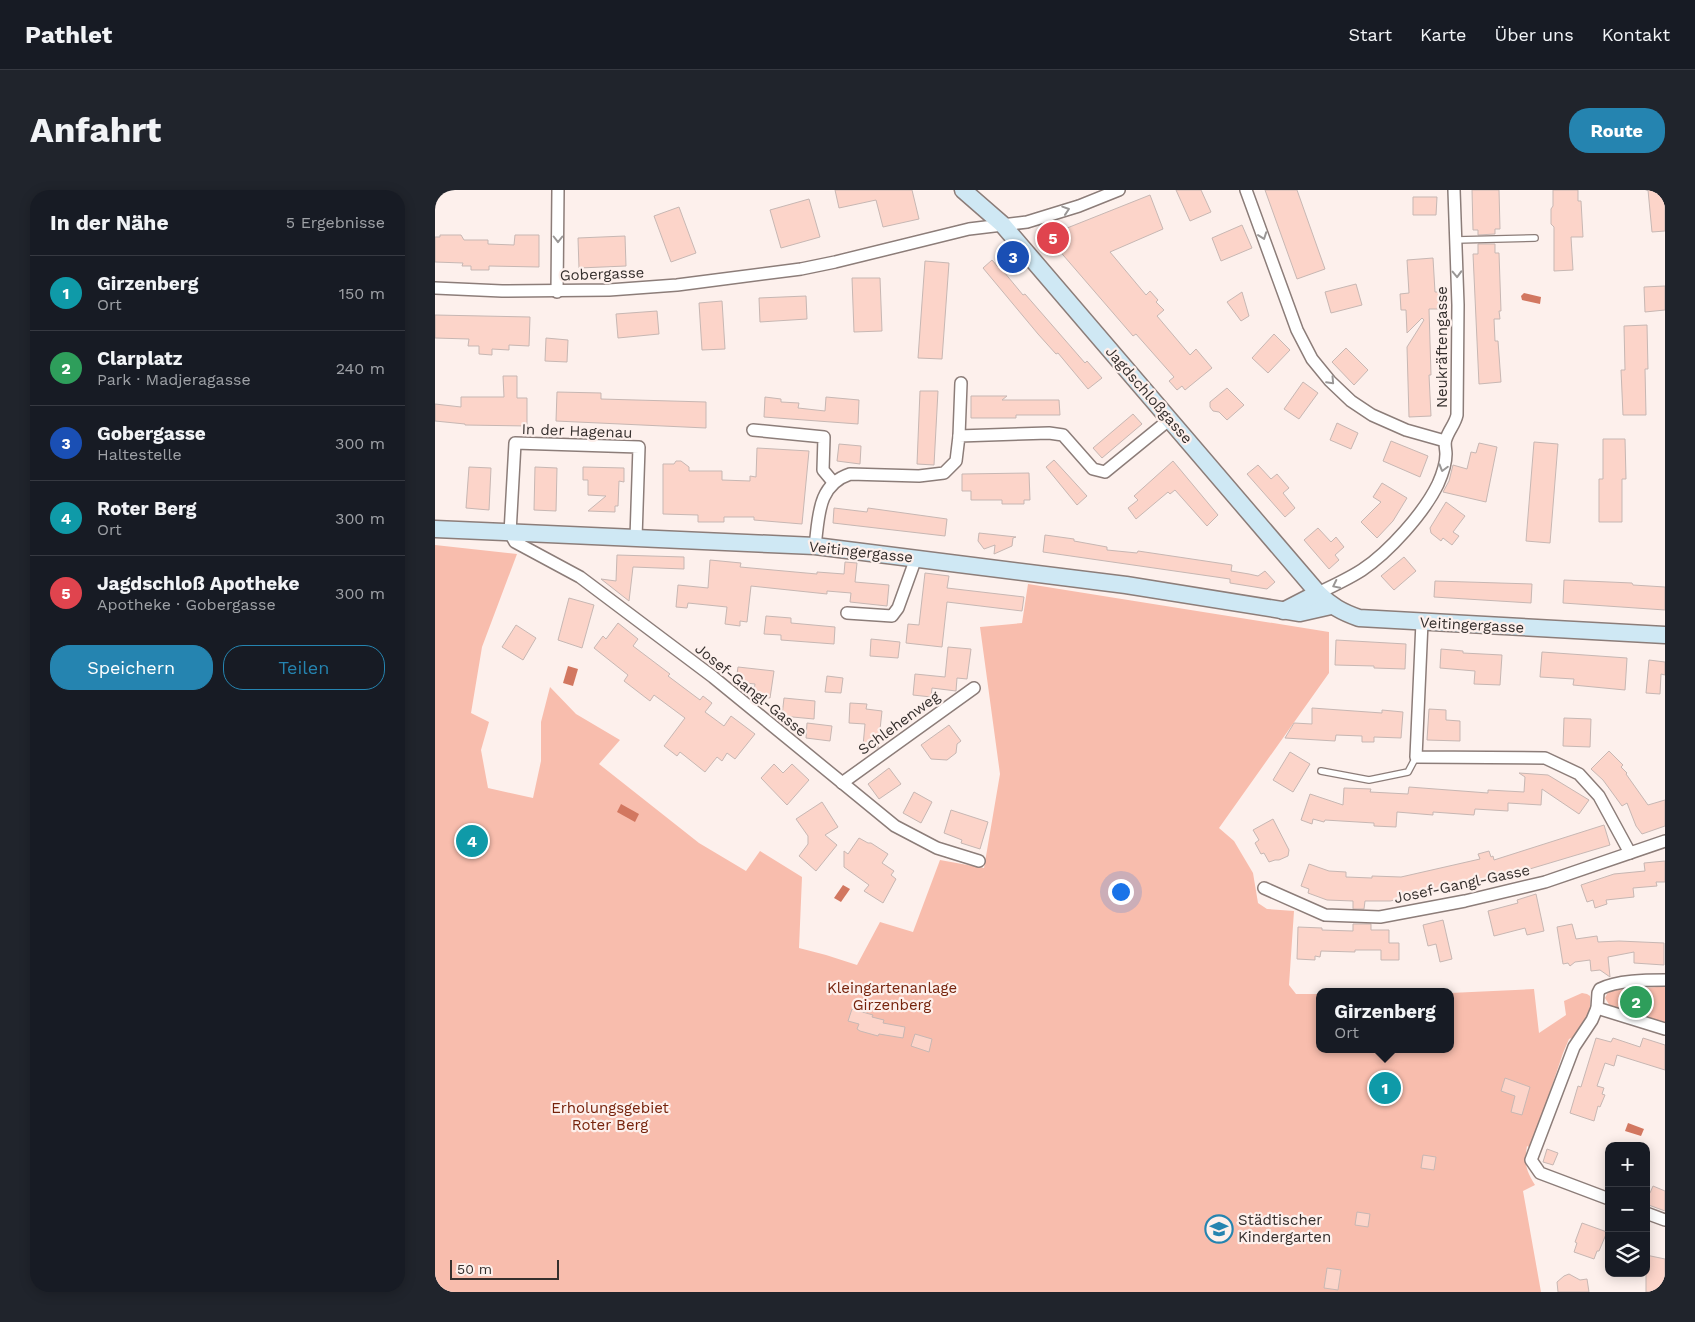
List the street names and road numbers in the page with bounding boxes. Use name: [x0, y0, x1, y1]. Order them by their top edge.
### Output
street label: Gobergasse: [559, 264, 645, 284]
street label: Neukräftengasse: [1433, 286, 1451, 408]
street label: Jagdschloßgasse: [1102, 343, 1196, 447]
street label: In der Hagenau: [521, 420, 633, 442]
street label: Veitingergasse: [808, 538, 914, 566]
street label: Veitingergasse: [1419, 613, 1525, 637]
street label: Josef-Gangl-Gasse: [692, 639, 810, 741]
street label: Schlehenweg: [855, 687, 943, 759]
street label: Josef-Gangl-Gasse: [1392, 861, 1532, 907]

